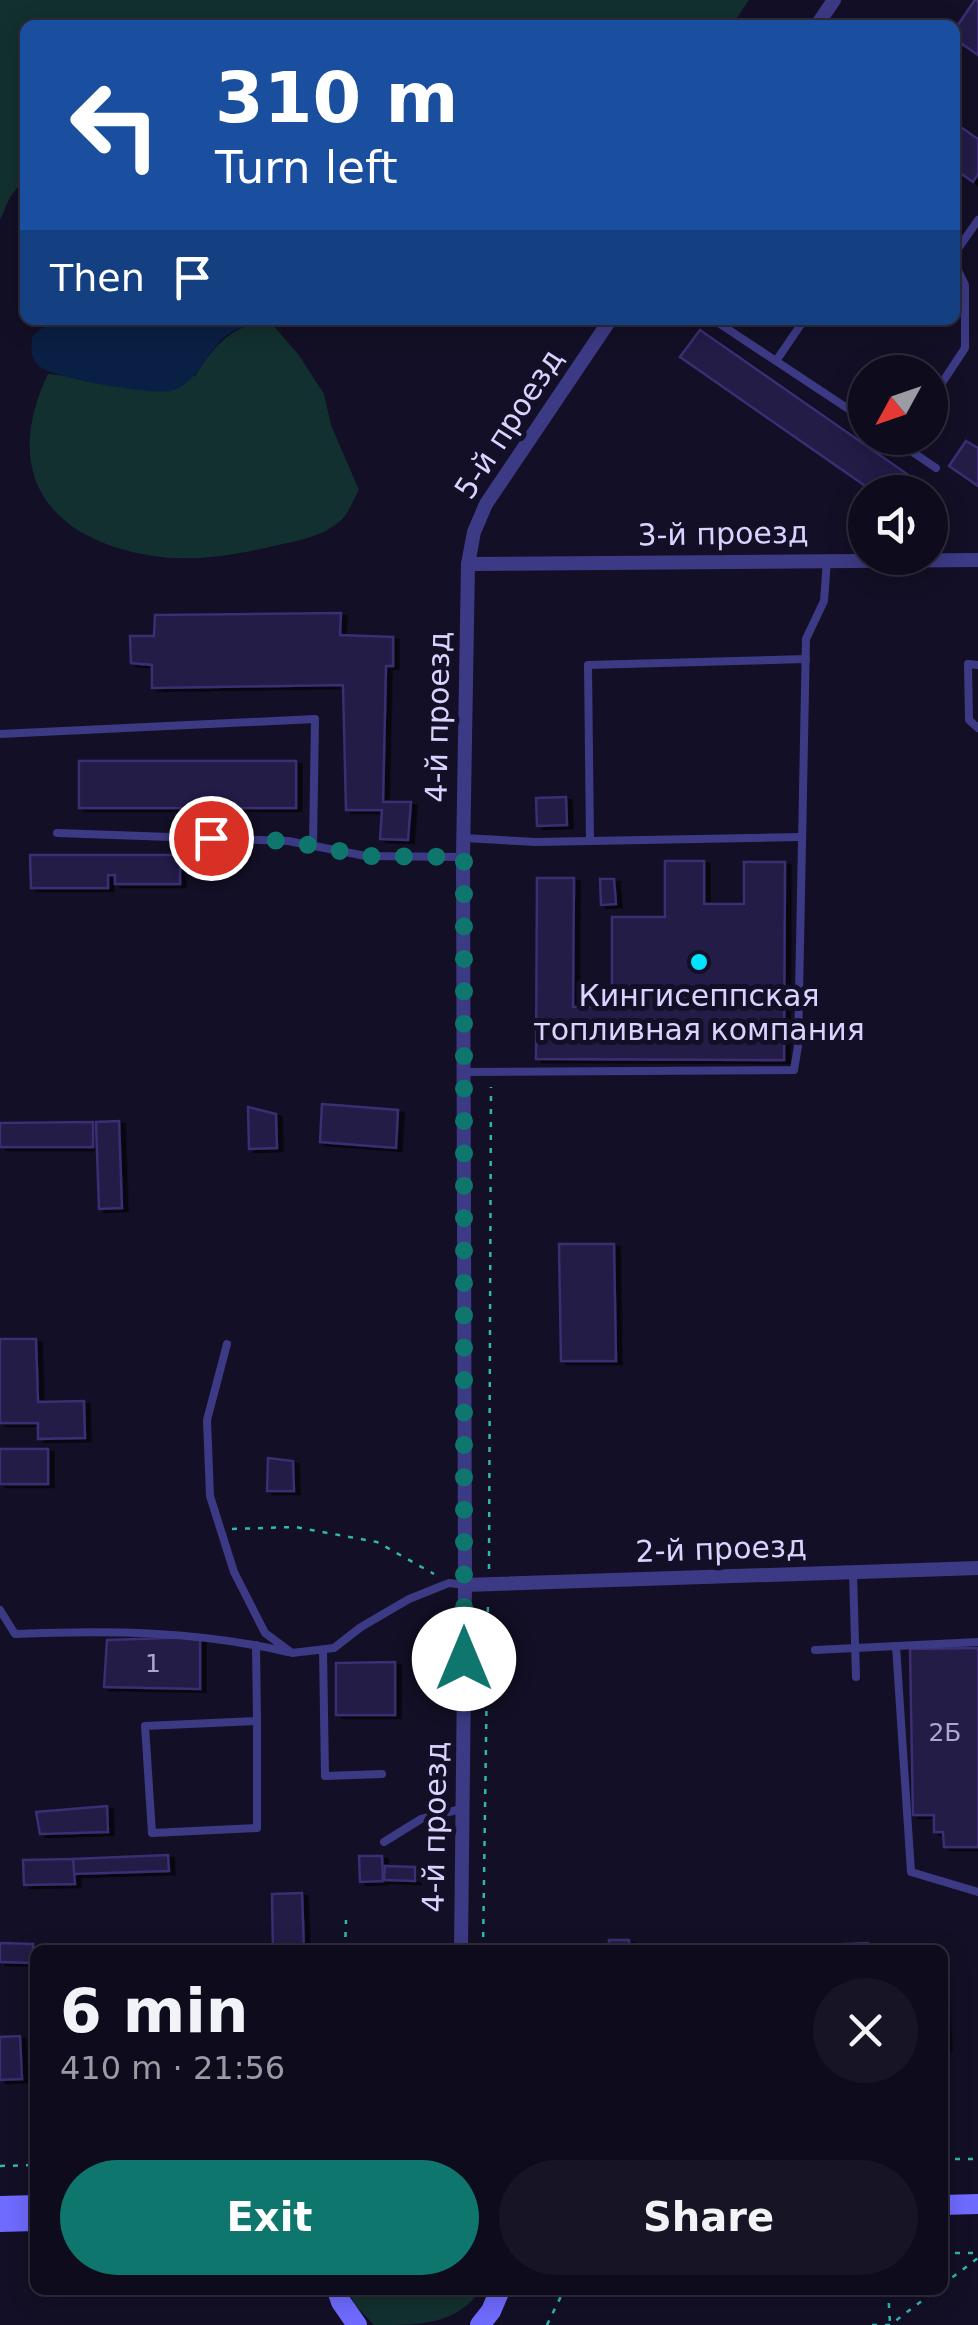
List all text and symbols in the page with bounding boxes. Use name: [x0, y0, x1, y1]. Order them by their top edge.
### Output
text: 310 m: [215, 57, 458, 139]
icon: left: [50, 60, 180, 190]
text: Turn left: [215, 141, 398, 194]
icon: arrive: [165, 250, 220, 305]
text: Then: [50, 256, 145, 300]
street label: 5-й проезд: [447, 342, 570, 505]
north arrow: [848, 355, 948, 455]
map controls: [848, 355, 948, 575]
button: sound: [848, 475, 948, 575]
street label: 3-й проезд: [637, 515, 809, 552]
street label: 4-й проезд: [419, 631, 456, 803]
pin: [169, 796, 254, 881]
icon: arrive: [184, 811, 239, 866]
marker: Кингисеппская топливная компания: [688, 951, 710, 973]
place label: Кингисеппская топливная компания: [533, 978, 865, 1047]
street label: 2-й проезд: [635, 1528, 807, 1569]
position arrow: [412, 1607, 516, 1711]
house number: 1: [145, 1649, 161, 1678]
house number: 2Б: [928, 1718, 962, 1747]
street label: 4-й проезд: [416, 1741, 453, 1913]
text: 6 min: [60, 1976, 248, 2046]
button: close: [813, 1978, 918, 2083]
text: 410 m · 21:56: [60, 2049, 285, 2087]
button: Exit: [60, 2160, 479, 2275]
button: Share: [499, 2160, 918, 2275]

